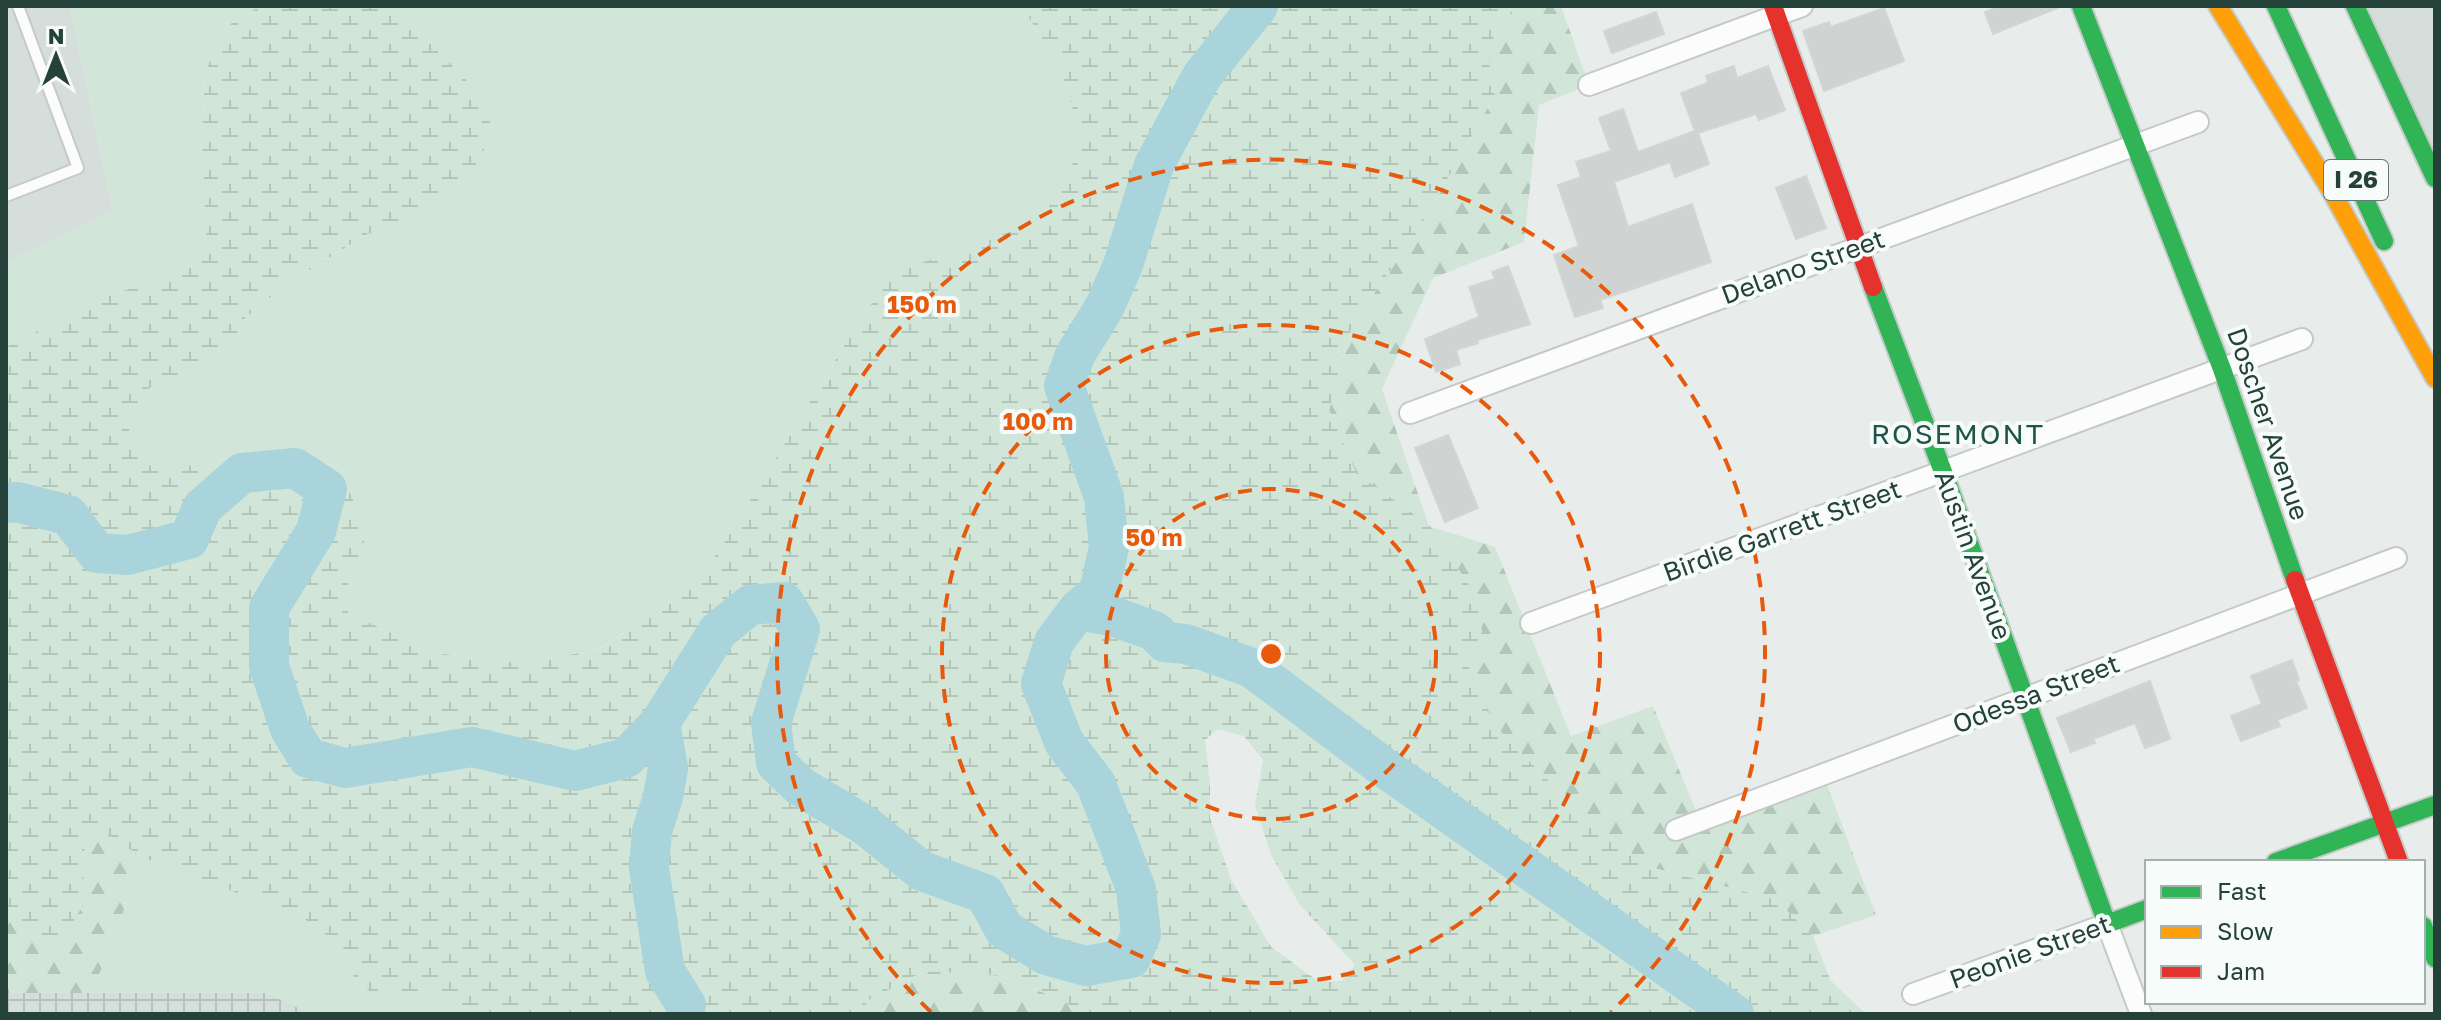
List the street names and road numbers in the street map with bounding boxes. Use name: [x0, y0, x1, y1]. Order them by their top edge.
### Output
road number: I 26: [2324, 160, 2388, 200]
street label: Delano Street: [1717, 223, 1889, 310]
street label: Doscher Avenue: [2221, 324, 2316, 524]
street label: Austin Avenue: [1928, 466, 2018, 644]
street label: Birdie Garrett Street: [1659, 473, 1905, 588]
street label: Odessa Street: [1948, 648, 2124, 740]
street label: Peonie Street: [1945, 908, 2115, 995]

